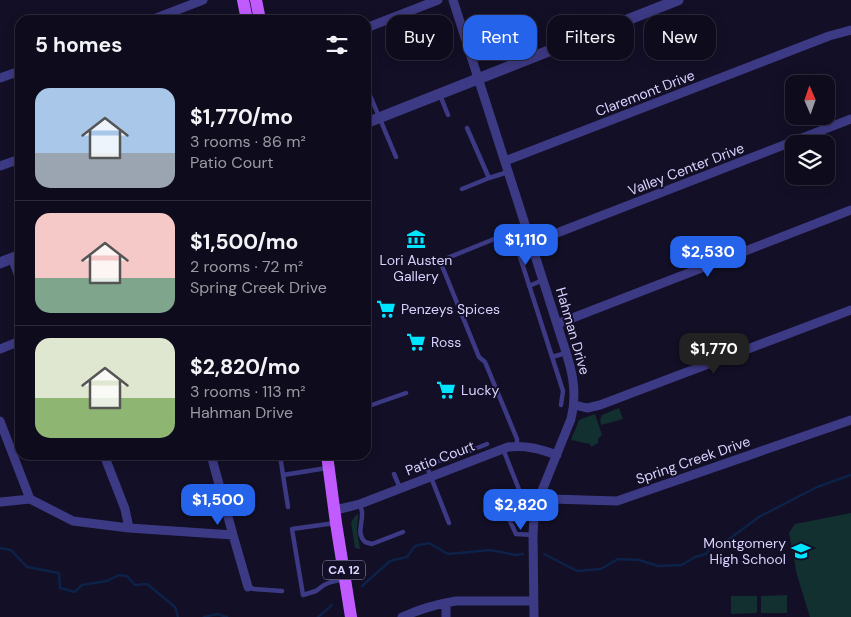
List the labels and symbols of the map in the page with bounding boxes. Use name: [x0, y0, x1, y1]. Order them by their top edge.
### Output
street label: Claremont Drive: [593, 66, 697, 120]
north arrow: [785, 75, 835, 125]
street label: Valley Center Drive: [625, 139, 747, 199]
pin: $1,110: [485, 224, 567, 266]
museum icon: Lori Austen Gallery: [405, 228, 427, 250]
pin: $2,530: [667, 236, 749, 278]
place label: Lori Austen Gallery: [380, 251, 452, 285]
street label: Hahman Drive: [552, 285, 594, 377]
supermarket icon: Penzeys Spices: [375, 298, 397, 320]
place label: Penzeys Spices: [401, 300, 500, 318]
supermarket icon: Ross: [405, 331, 427, 353]
pin: $1,770: [673, 332, 755, 375]
place label: Ross: [431, 333, 461, 351]
supermarket icon: Lucky: [435, 379, 457, 401]
place label: Lucky: [461, 381, 499, 399]
street label: Spring Creek Drive: [633, 432, 753, 488]
street label: Patio Court: [403, 436, 477, 480]
pin: $1,500: [177, 484, 259, 526]
pin: $2,820: [480, 488, 562, 531]
place label: Montgomery High School: [703, 534, 786, 568]
school or university icon: Montgomery High School: [790, 540, 812, 562]
road number: CA 12: [323, 560, 365, 580]

